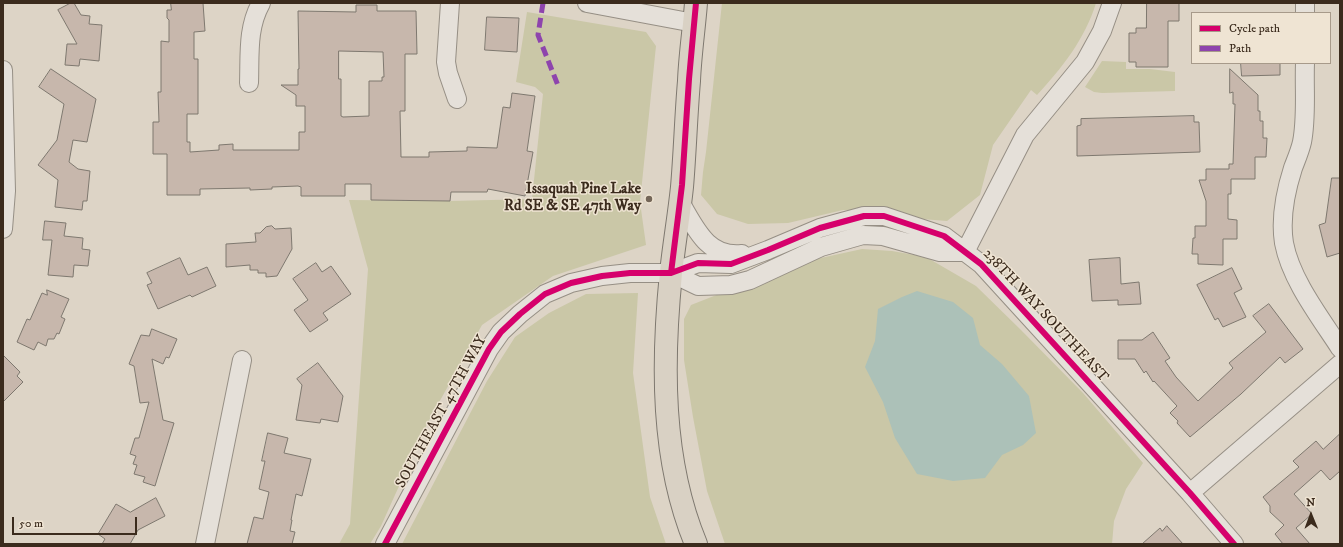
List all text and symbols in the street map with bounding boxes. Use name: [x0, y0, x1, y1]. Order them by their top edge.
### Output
legend: [1191, 12, 1331, 64]
text: Cycle path: [1229, 21, 1280, 36]
text: Path: [1229, 41, 1251, 56]
place label: Issaquah Pine Lake Rd SE & SE 47th Way: [504, 181, 641, 216]
marker: Issaquah Pine Lake Rd SE & SE 47th Way: [644, 194, 654, 204]
street label: 238TH WAY SOUTHEAST: [978, 245, 1112, 387]
street label: SOUTHEAST 47TH WAY: [392, 332, 492, 492]
north arrow: [1291, 495, 1331, 535]
text: N: [1306, 496, 1315, 510]
scale bar: [14, 509, 139, 535]
text: 50 m: [19, 516, 43, 531]

